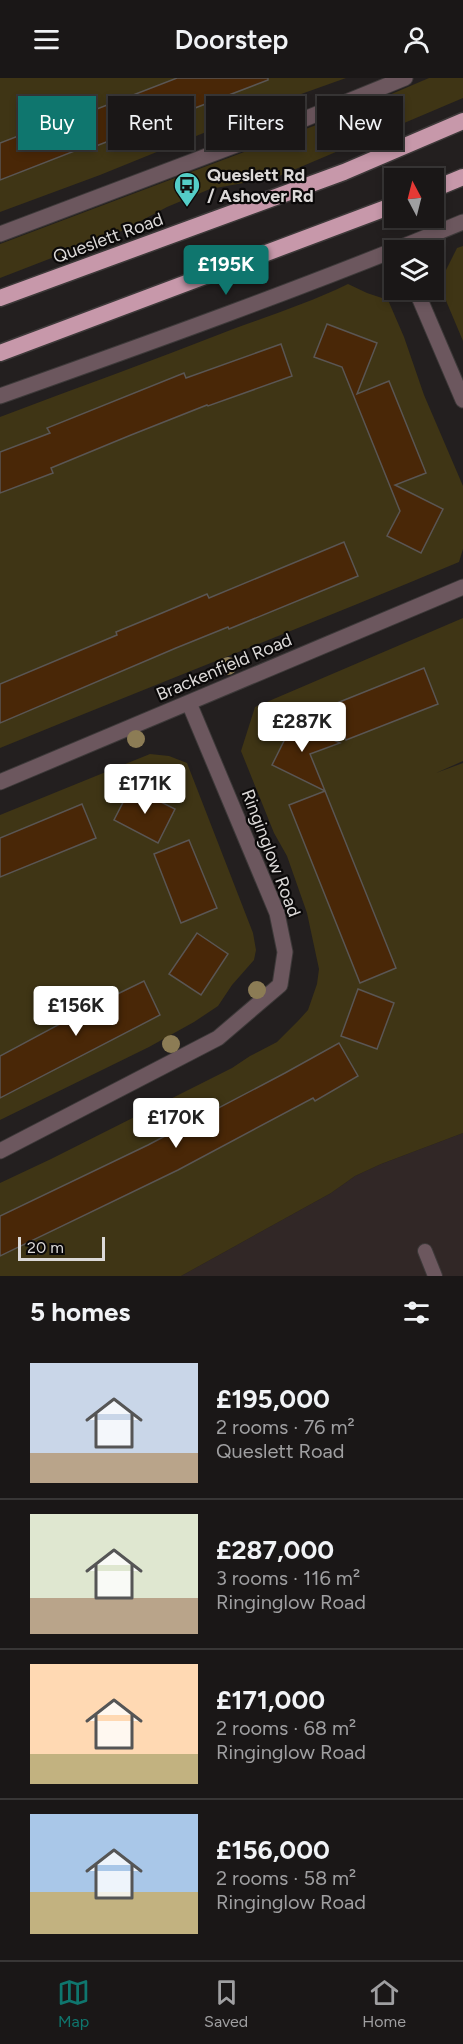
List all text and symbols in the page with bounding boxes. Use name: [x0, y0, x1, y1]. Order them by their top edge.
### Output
icon: menu: [30, 23, 63, 56]
text: Doorstep: [175, 23, 288, 56]
icon: person: [400, 23, 433, 56]
chip: Buy: [18, 96, 96, 150]
chip: Rent: [108, 96, 194, 150]
chip: Filters: [206, 96, 305, 150]
chip: New: [317, 96, 403, 150]
place label: Queslett Rd / Ashover Rd: [207, 164, 314, 207]
north arrow: [384, 168, 444, 228]
map controls: [384, 168, 444, 300]
bus stop icon: Queslett Rd / Ashover Rd: [172, 170, 202, 208]
street label: Queslett Road: [50, 208, 166, 268]
button: layers: [384, 240, 444, 300]
pin: £195K: [184, 245, 268, 296]
text: £195K: [198, 252, 254, 276]
street label: Brackenfield Road: [153, 628, 295, 706]
pin: £287K: [260, 702, 344, 753]
text: £287K: [272, 709, 332, 733]
pin: £171K: [103, 764, 187, 815]
text: £171K: [118, 771, 172, 795]
street label: Ringinglow Road: [237, 786, 305, 920]
pin: £156K: [34, 986, 118, 1037]
text: £156K: [48, 993, 104, 1017]
pin: £170K: [134, 1098, 218, 1149]
text: £170K: [147, 1105, 205, 1129]
scale bar: [18, 1234, 105, 1262]
text: 20 m: [27, 1238, 64, 1257]
text: 5 homes: [30, 1296, 130, 1328]
icon: filters: [400, 1296, 433, 1329]
text: £195,000: [216, 1383, 330, 1415]
icon: home: [78, 1387, 150, 1459]
text: 2 rooms · 76 m²: [216, 1415, 355, 1439]
text: Queslett Road: [216, 1439, 344, 1463]
text: £287,000: [216, 1534, 334, 1566]
icon: home: [78, 1538, 150, 1610]
text: 3 rooms · 116 m²: [216, 1566, 360, 1590]
text: Ringinglow Road: [216, 1590, 366, 1614]
text: £171,000: [216, 1684, 325, 1716]
icon: home: [78, 1688, 150, 1760]
text: 2 rooms · 68 m²: [216, 1716, 356, 1740]
text: Ringinglow Road: [216, 1740, 366, 1764]
text: £156,000: [216, 1834, 330, 1866]
icon: home: [78, 1838, 150, 1910]
text: 2 rooms · 58 m²: [216, 1866, 356, 1890]
text: Ringinglow Road: [216, 1890, 366, 1914]
tab: Map: [57, 1976, 90, 2031]
tab: Saved: [204, 1976, 248, 2031]
tab: Home: [362, 1976, 406, 2031]

